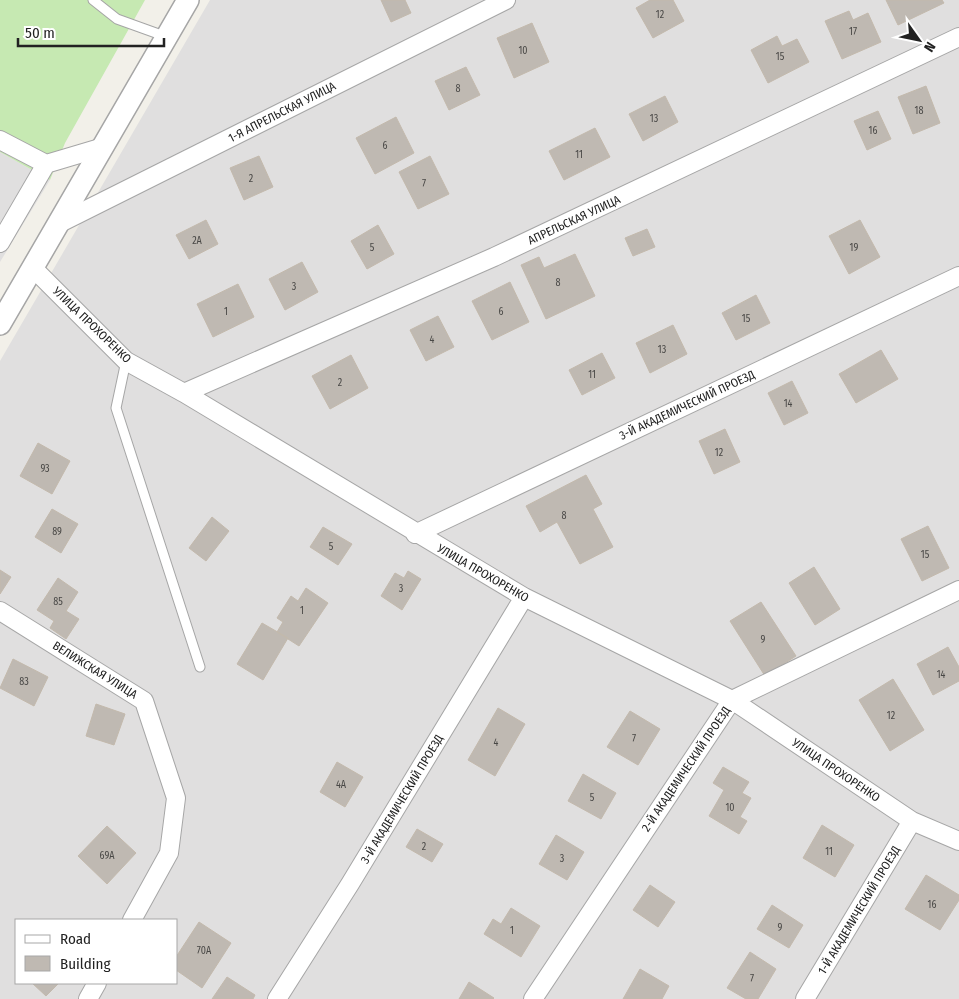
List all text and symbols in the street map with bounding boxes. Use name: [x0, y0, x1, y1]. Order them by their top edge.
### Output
house number: 12: [656, 9, 665, 21]
scale bar: [18, 15, 164, 47]
north arrow: [894, 15, 944, 65]
text: 50 m: [25, 24, 55, 42]
house number: 17: [849, 26, 857, 38]
text: N: [920, 39, 939, 55]
house number: 10: [518, 45, 528, 57]
house number: 15: [776, 51, 785, 63]
street label: 1-Я АПРЕЛЬСКАЯ УЛИЦА: [226, 78, 339, 145]
house number: 8: [456, 83, 461, 95]
house number: 18: [915, 105, 923, 117]
house number: 13: [650, 113, 659, 125]
house number: 16: [869, 125, 877, 137]
house number: 6: [383, 140, 388, 152]
house number: 11: [575, 149, 583, 161]
house number: 2: [249, 173, 254, 185]
house number: 7: [422, 178, 426, 190]
street label: АПРЕЛЬСКАЯ УЛИЦА: [526, 192, 623, 248]
house number: 2А: [192, 235, 203, 247]
house number: 5: [370, 242, 375, 254]
house number: 19: [850, 242, 859, 254]
house number: 8: [556, 277, 561, 289]
house number: 3: [292, 281, 297, 293]
street label: УЛИЦА ПРОХОРЕНКО: [49, 283, 134, 366]
house number: 1: [224, 306, 228, 318]
house number: 6: [499, 306, 504, 318]
house number: 15: [742, 313, 751, 325]
house number: 4: [430, 334, 435, 346]
house number: 13: [658, 344, 667, 356]
street label: 3-Й АКАДЕМИЧЕСКИЙ ПРОЕЗД: [617, 366, 757, 443]
house number: 11: [588, 369, 596, 381]
house number: 2: [338, 377, 343, 389]
house number: 14: [784, 398, 793, 410]
house number: 12: [715, 447, 724, 459]
house number: 93: [40, 463, 50, 475]
house number: 8: [562, 510, 567, 522]
house number: 89: [52, 526, 62, 538]
house number: 5: [329, 541, 334, 553]
street label: УЛИЦА ПРОХОРЕНКО: [434, 541, 531, 605]
house number: 15: [921, 549, 930, 561]
house number: 3: [399, 583, 404, 595]
house number: 85: [53, 596, 63, 608]
house number: 1: [300, 605, 304, 617]
house number: 9: [761, 634, 766, 646]
street label: ВЕЛИЖСКАЯ УЛИЦА: [50, 638, 140, 702]
house number: 14: [937, 669, 946, 681]
house number: 83: [19, 676, 29, 688]
street label: 2-Й АКАДЕМИЧЕСКИЙ ПРОЕЗД: [638, 703, 733, 834]
house number: 12: [887, 710, 896, 722]
street label: 3-Й АКАДЕМИЧЕСКИЙ ПРОЕЗД: [357, 731, 446, 866]
house number: 7: [632, 733, 636, 745]
street label: УЛИЦА ПРОХОРЕНКО: [788, 735, 883, 805]
house number: 4: [494, 737, 499, 749]
house number: 4А: [336, 779, 347, 791]
house number: 5: [590, 792, 595, 804]
house number: 10: [725, 802, 735, 814]
house number: 2: [422, 841, 427, 853]
street label: 1-Й АКАДЕМИЧЕСКИЙ ПРОЕЗД: [814, 843, 903, 977]
house number: 11: [825, 846, 833, 858]
house number: 69А: [100, 850, 115, 862]
house number: 3: [560, 853, 565, 865]
house number: 16: [928, 899, 936, 911]
legend: [15, 919, 178, 984]
house number: 9: [778, 922, 783, 934]
house number: 1: [510, 925, 514, 937]
text: Road: [60, 930, 91, 948]
house number: 70А: [197, 945, 212, 957]
text: Building: [60, 955, 111, 973]
house number: 7: [750, 973, 754, 985]

